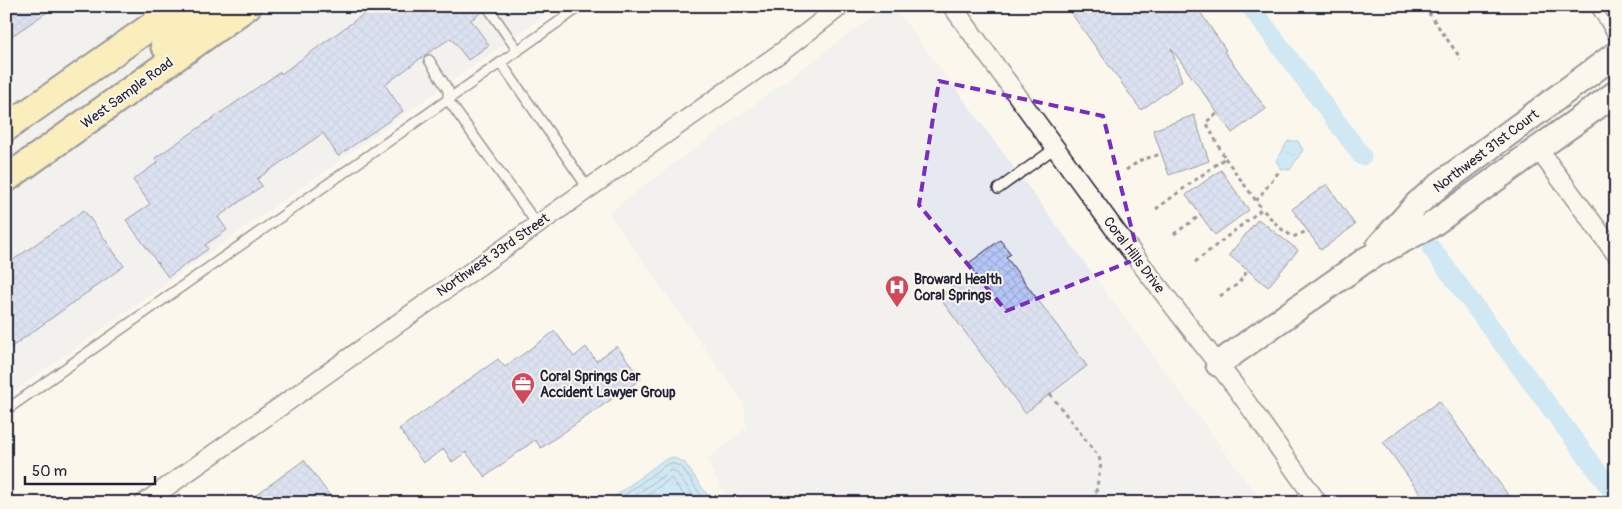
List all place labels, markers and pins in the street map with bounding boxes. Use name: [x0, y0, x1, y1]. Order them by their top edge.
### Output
place label: Broward Health Coral Springs: [914, 271, 1002, 304]
hospital icon: Broward Health Coral Springs: [884, 274, 910, 308]
place label: Coral Springs Car Accident Lawyer Group: [540, 368, 676, 401]
office icon: Coral Springs Car Accident Lawyer Group: [510, 371, 536, 405]

